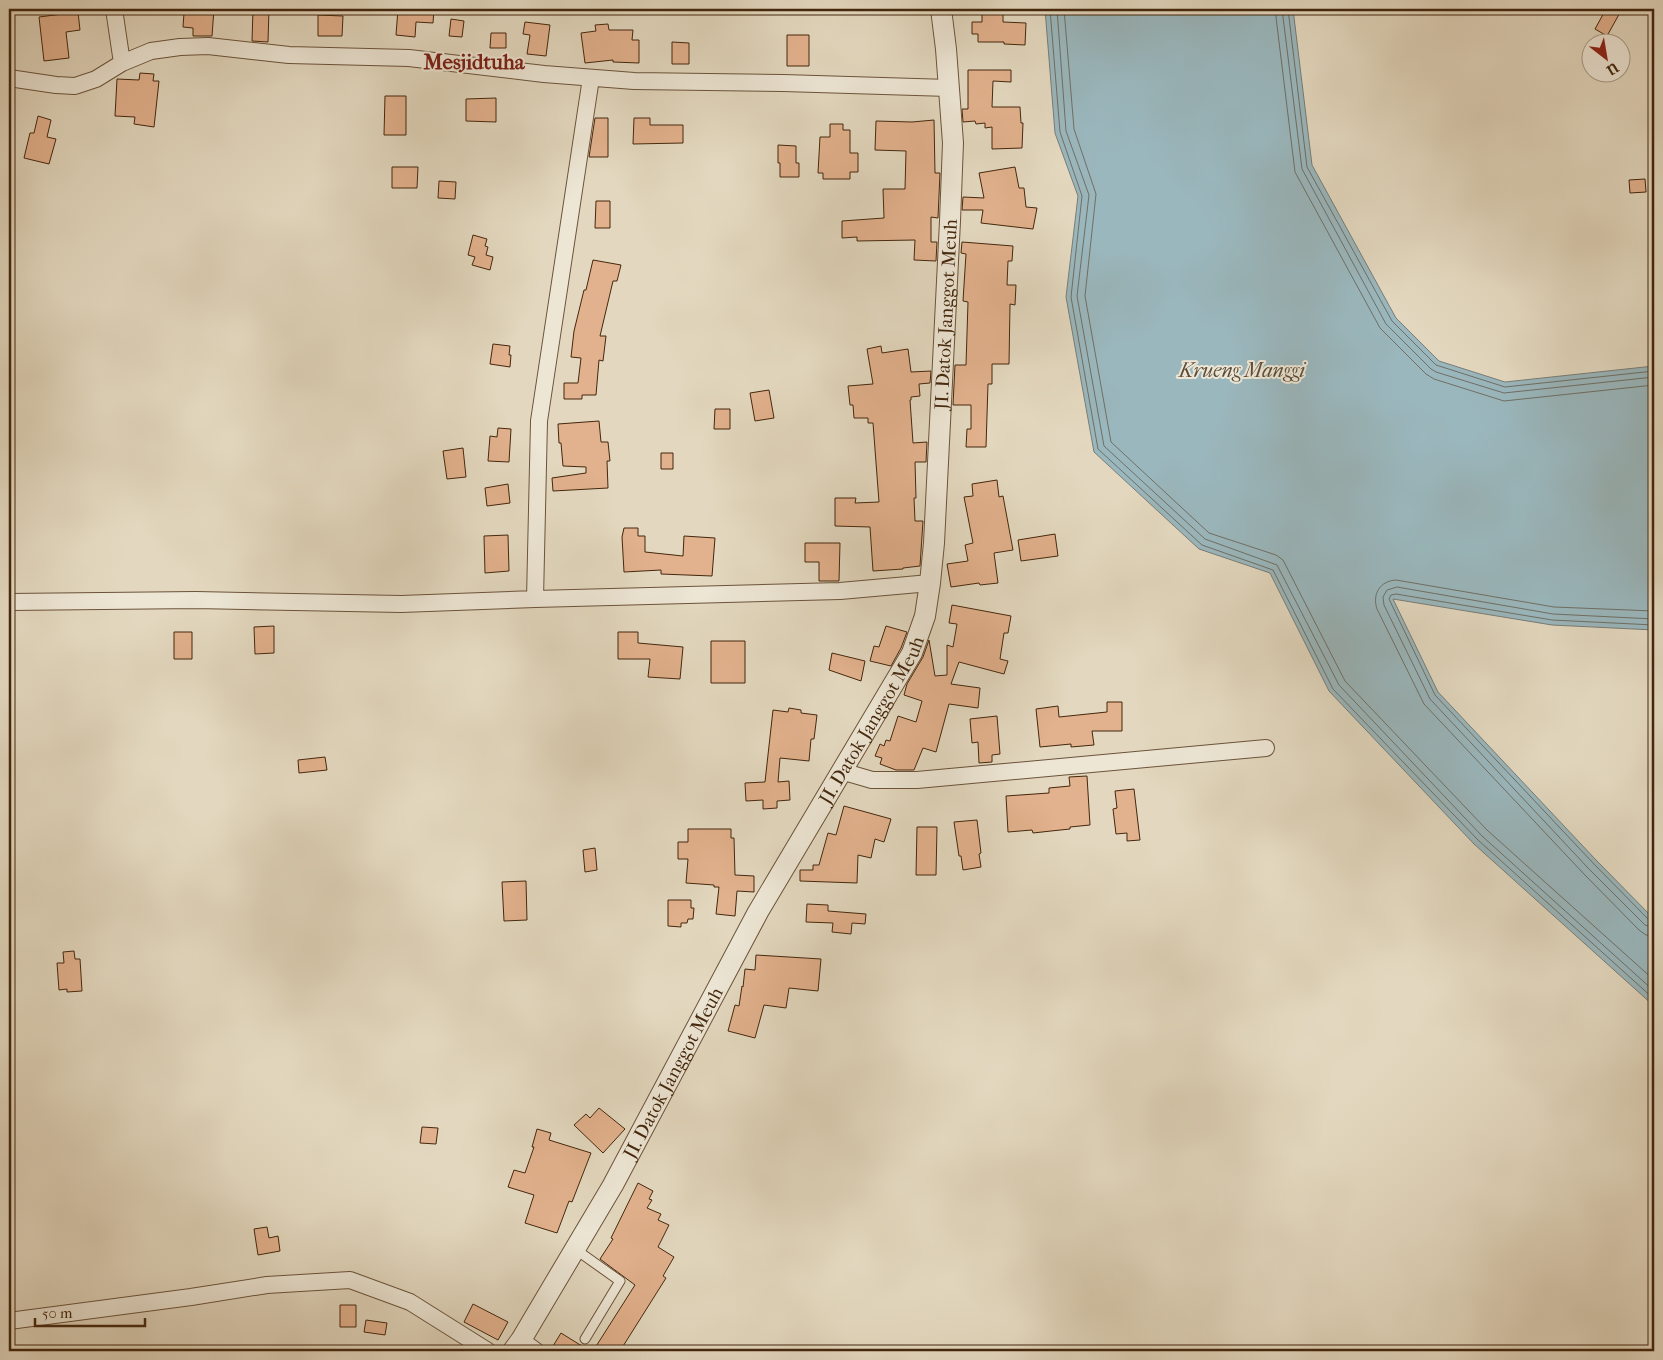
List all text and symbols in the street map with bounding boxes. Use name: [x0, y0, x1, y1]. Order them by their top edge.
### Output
north arrow: [1580, 32, 1630, 82]
district label: Mesjidtuha: [423, 50, 526, 74]
text: U: [1603, 58, 1622, 79]
street label: JI. Datok Janggot Meuh: [931, 218, 962, 412]
water label: Krueng Manggi: [1177, 359, 1306, 382]
street label: JI. Datok Janggot Meuh: [814, 633, 929, 810]
street label: JI. Datok Janggot Meuh: [618, 983, 728, 1164]
scale bar: [35, 1295, 145, 1327]
text: 50 m: [42, 1304, 73, 1322]

